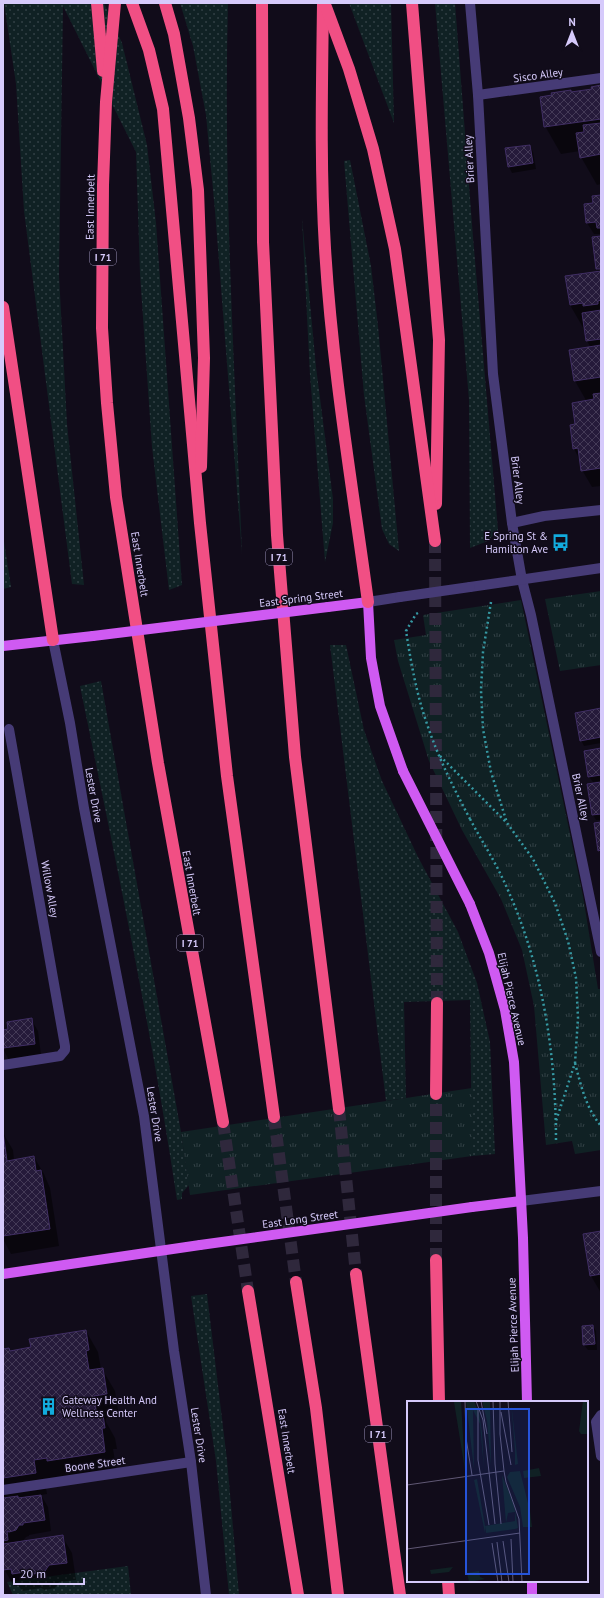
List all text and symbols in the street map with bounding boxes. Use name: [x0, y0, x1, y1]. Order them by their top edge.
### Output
north arrow: [552, 12, 592, 52]
text: N: [568, 15, 576, 29]
street label: Sisco Alley: [512, 64, 565, 85]
street label: Brier Alley: [461, 134, 477, 184]
street label: East Innerbelt: [82, 174, 98, 240]
road number: I 71: [90, 249, 116, 265]
street label: Brier Alley: [508, 455, 528, 506]
place label: E Spring St & Hamilton Ave: [484, 529, 548, 556]
street label: East Innerbelt: [128, 530, 152, 598]
bus stop icon: E Spring St & Hamilton Ave: [551, 532, 571, 552]
road number: I 71: [266, 549, 292, 565]
street label: East Spring Street: [258, 586, 344, 610]
street label: Lester Drive: [82, 766, 106, 824]
street label: Brier Alley: [569, 772, 593, 823]
street label: East Innerbelt: [179, 849, 205, 917]
street label: Willow Alley: [38, 859, 62, 920]
road number: I 71: [177, 935, 203, 951]
street label: Elijah Pierce Avenue: [494, 951, 530, 1047]
street label: Lester Drive: [144, 1085, 166, 1143]
street label: East Long Street: [261, 1207, 339, 1231]
street label: Elijah Pierce Avenue: [504, 1277, 522, 1373]
place label: Gateway Health And Wellness Center: [62, 1393, 157, 1420]
building icon: Gateway Health And Wellness Center: [39, 1396, 59, 1416]
inset map: [407, 1401, 588, 1582]
street label: Lester Drive: [188, 1406, 210, 1464]
street label: East Innerbelt: [275, 1407, 299, 1475]
road number: I 71: [365, 1426, 391, 1442]
street label: Boone Street: [64, 1453, 126, 1475]
scale bar: [14, 1560, 84, 1586]
text: 20 m: [20, 1566, 46, 1581]

